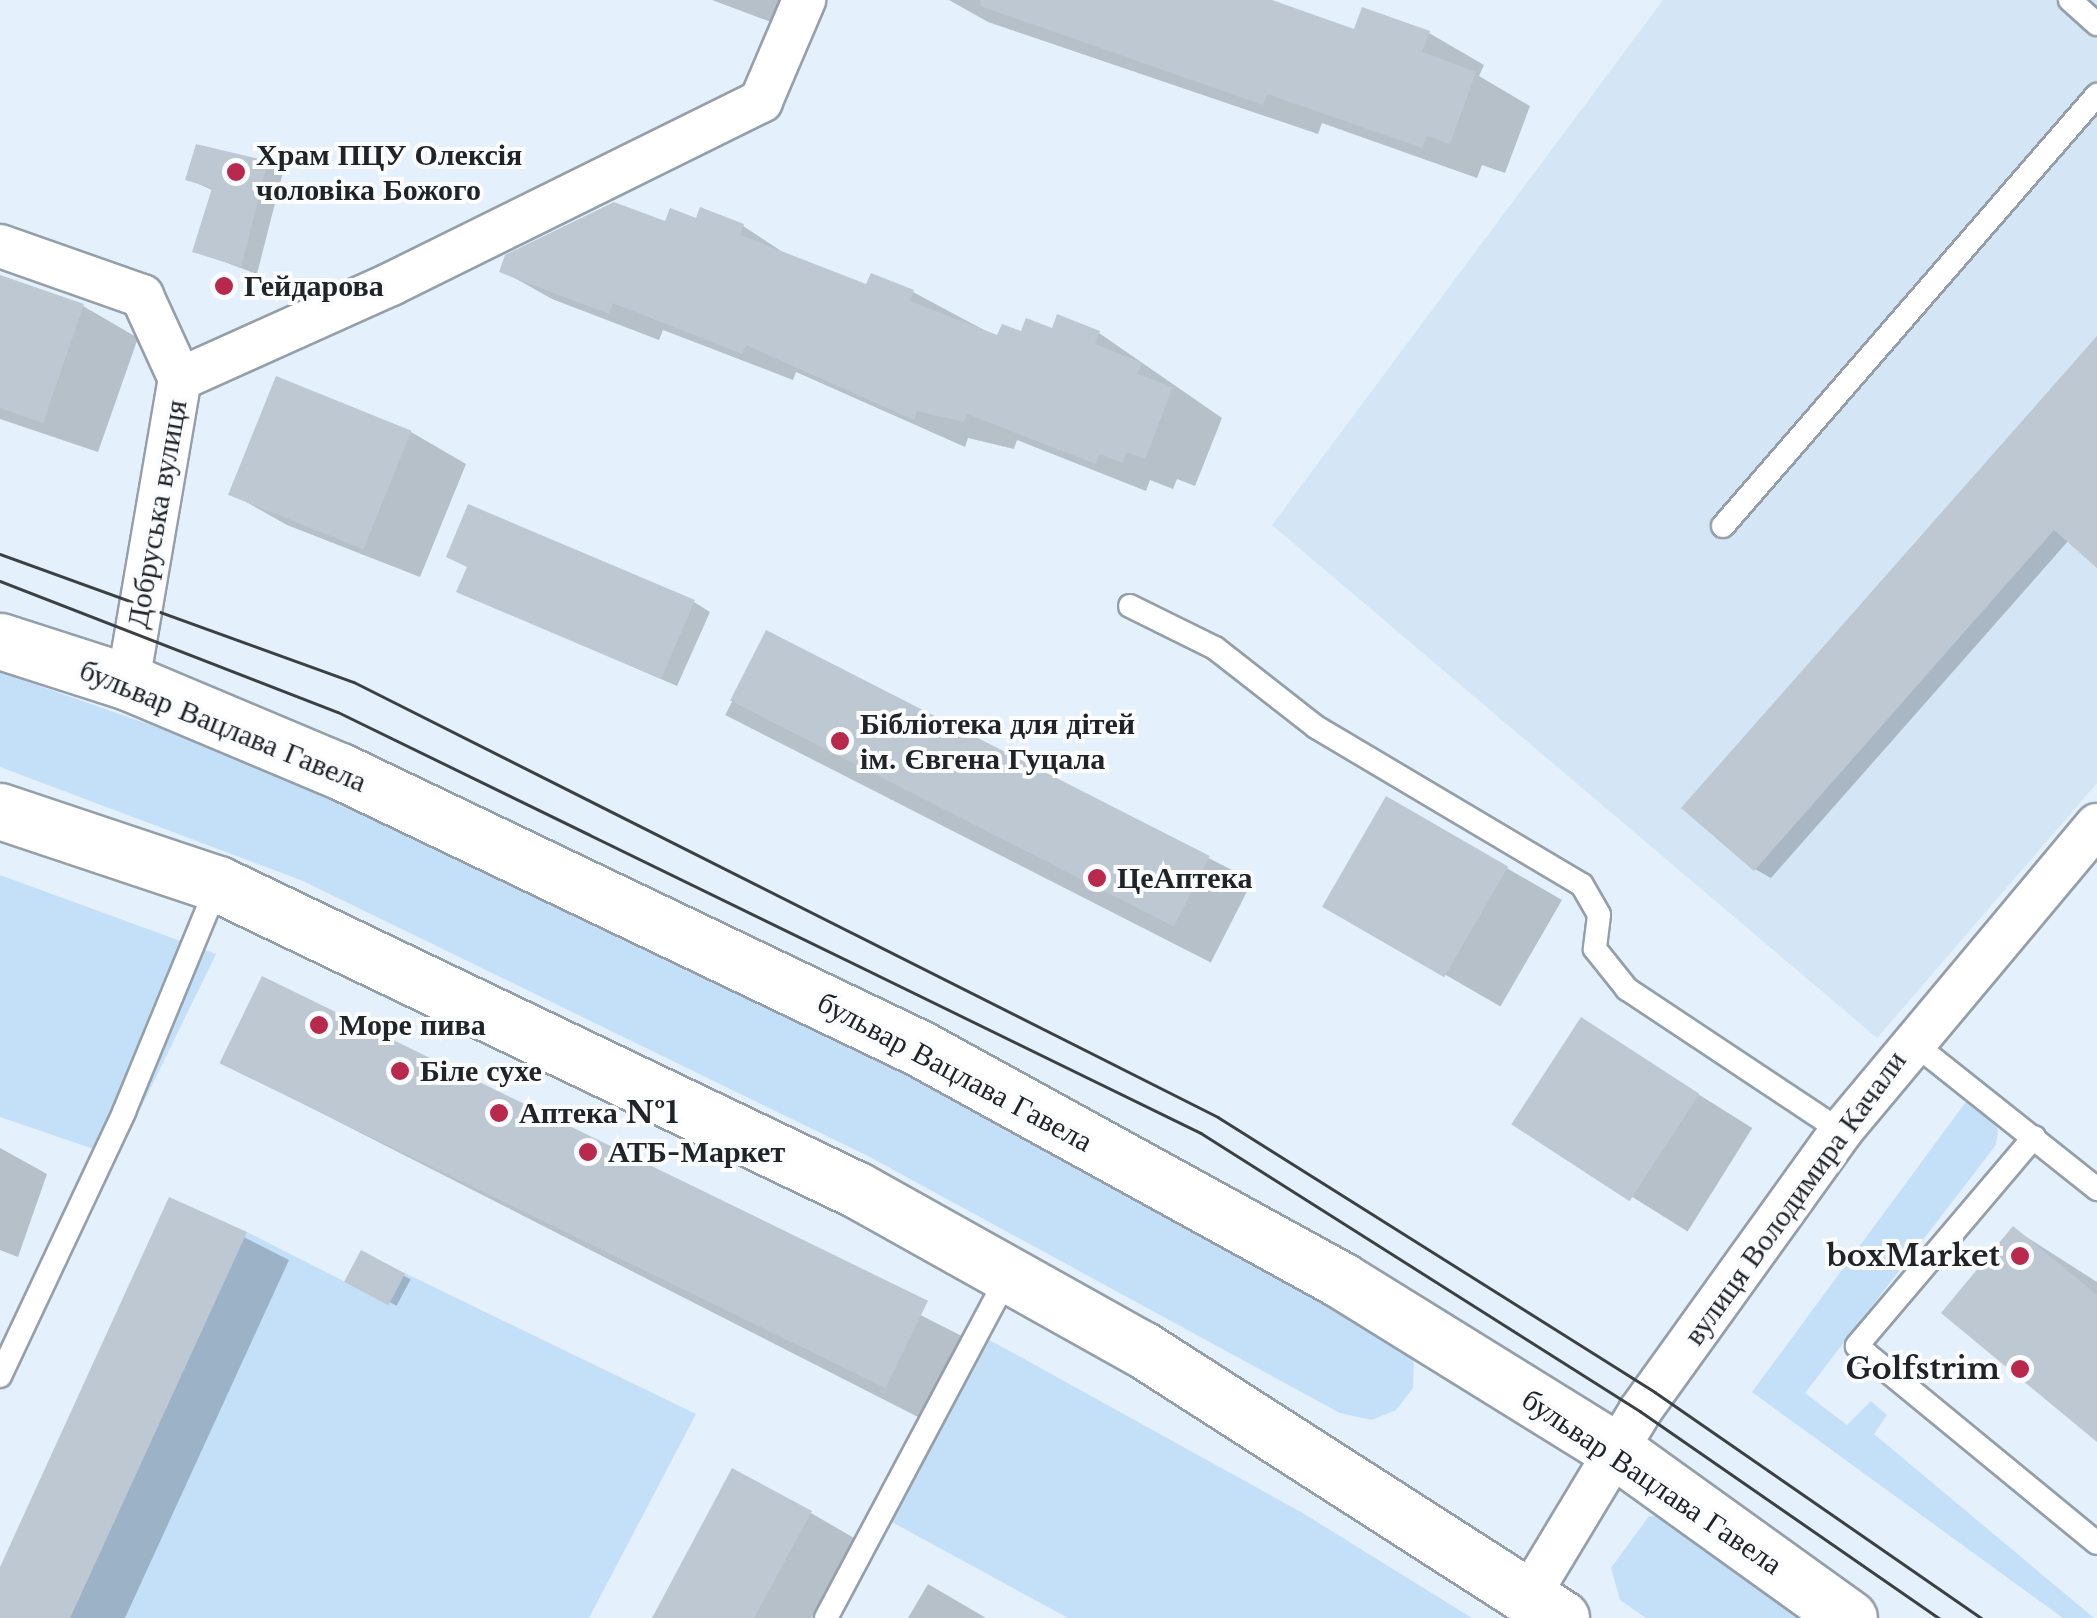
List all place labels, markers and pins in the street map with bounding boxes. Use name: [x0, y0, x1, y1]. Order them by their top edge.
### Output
place label: Храм ПЦУ Олексія чоловіка Божого: [256, 137, 522, 208]
marker: Храм ПЦУ Олексія чоловіка Божого: [225, 161, 247, 183]
place label: Гейдарова: [244, 268, 384, 304]
marker: Гейдарова: [213, 275, 235, 297]
place label: Бібліотека для дітей ім. Євгена Гуцала: [860, 706, 1135, 776]
marker: Бібліотека для дітей ім. Євгена Гуцала: [829, 730, 851, 752]
place label: ЦеАптека: [1117, 860, 1252, 896]
marker: ЦеАптека: [1086, 867, 1108, 889]
place label: Море пива: [339, 1007, 486, 1043]
marker: Море пива: [308, 1014, 330, 1036]
place label: Біле сухе: [420, 1053, 542, 1089]
marker: Біле сухе: [389, 1060, 411, 1082]
place label: Аптека №1: [519, 1095, 679, 1131]
marker: Аптека №1: [488, 1102, 510, 1124]
place label: АТБ-Маркет: [608, 1134, 785, 1170]
marker: АТБ-Маркет: [577, 1141, 599, 1163]
place label: boxMarket: [1827, 1238, 2000, 1274]
marker: boxMarket: [2009, 1245, 2031, 1267]
place label: Golfstrim: [1846, 1351, 2000, 1387]
marker: Golfstrim: [2009, 1358, 2031, 1380]

